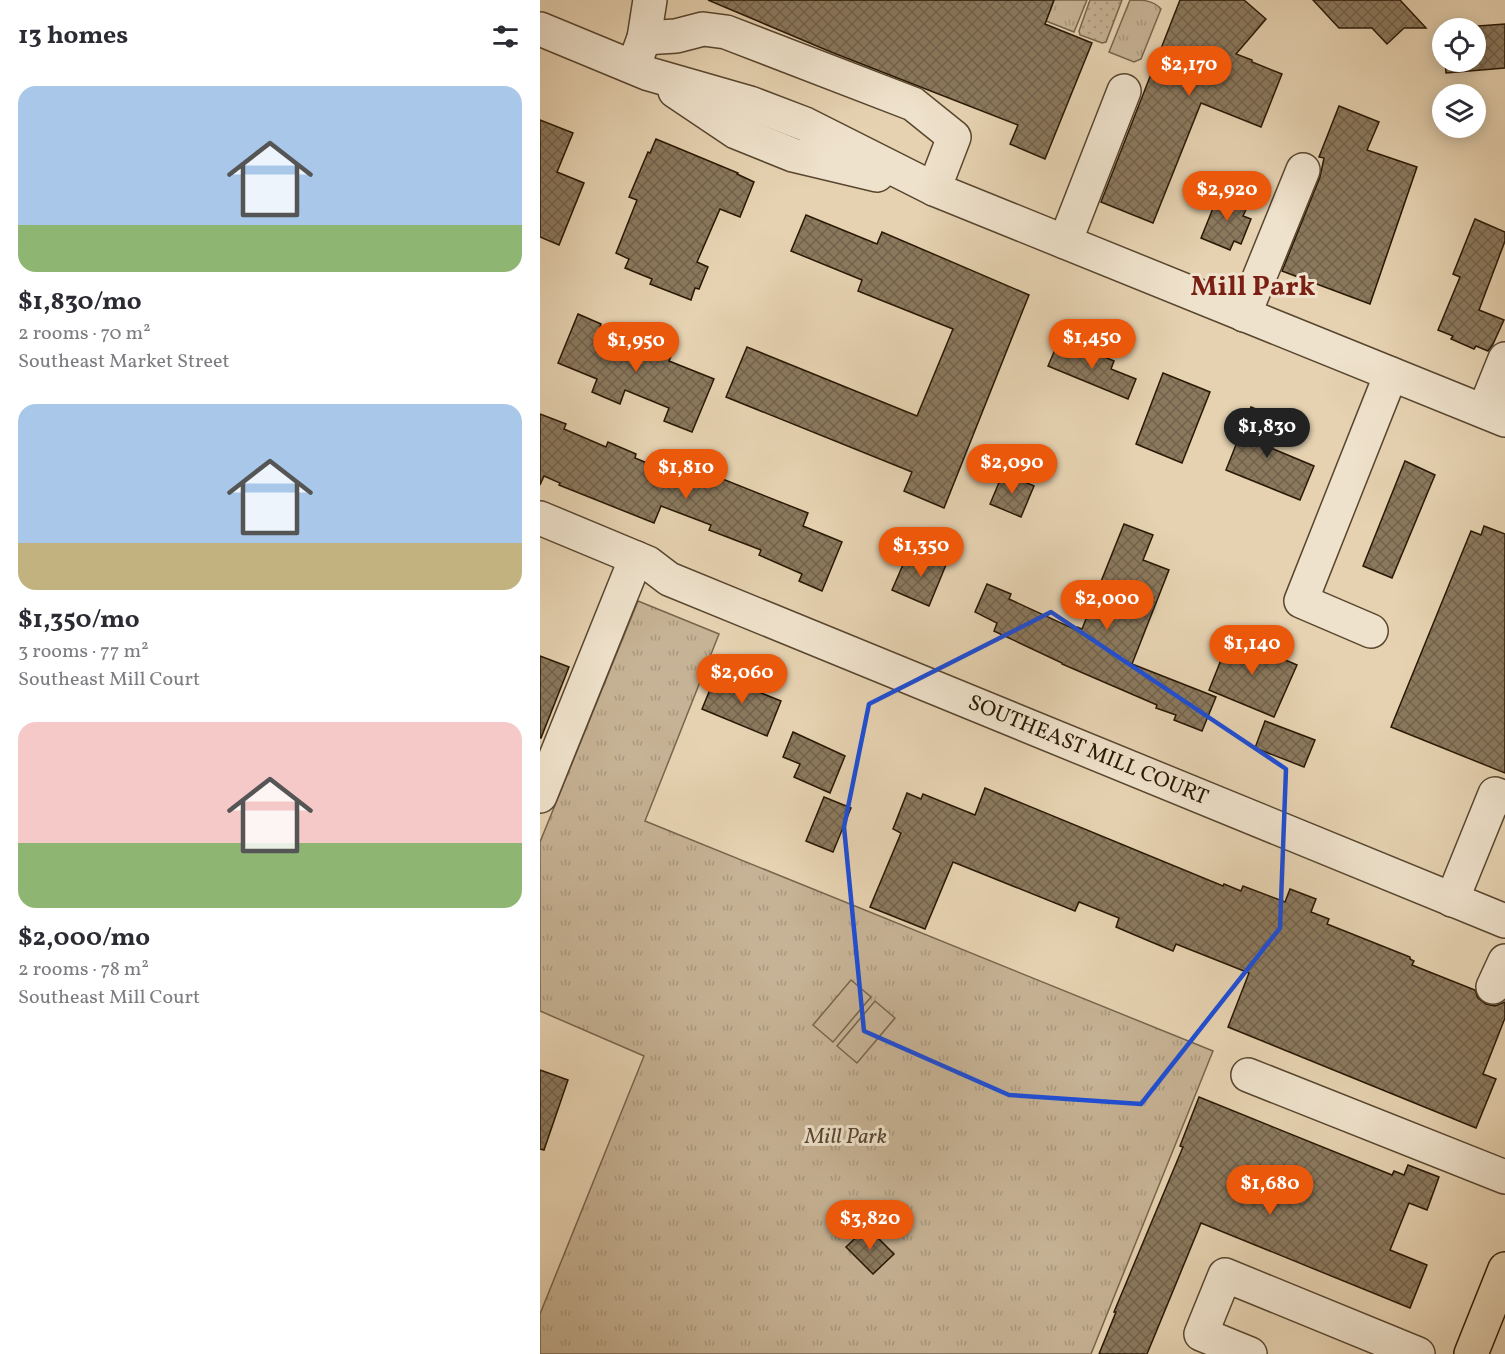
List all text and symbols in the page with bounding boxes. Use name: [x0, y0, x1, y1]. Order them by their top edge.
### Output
text: 13 homes: [18, 18, 128, 54]
map controls: [1432, 18, 1486, 138]
button: locate: [1432, 18, 1486, 72]
icon: filters: [489, 20, 522, 53]
pin: $2,170: [1140, 46, 1238, 97]
text: $2,170: [1161, 51, 1217, 79]
button: layers: [1432, 84, 1486, 138]
icon: home: [216, 125, 324, 233]
pin: $2,920: [1178, 171, 1276, 222]
text: $2,920: [1196, 176, 1258, 204]
district label: Mill Park: [1190, 268, 1316, 307]
text: $1,830/mo: [18, 284, 142, 320]
pin: $1,450: [1043, 319, 1141, 370]
text: 2 rooms · 70 m²: [18, 320, 151, 348]
pin: $1,950: [587, 322, 685, 373]
text: $1,450: [1063, 324, 1121, 352]
text: $1,950: [607, 327, 665, 355]
text: Southeast Market Street: [18, 348, 229, 376]
pin: $1,830: [1218, 408, 1316, 459]
text: $1,830: [1238, 413, 1296, 441]
icon: home: [216, 443, 324, 551]
pin: $2,090: [963, 444, 1061, 495]
pin: $1,810: [637, 449, 735, 500]
text: $2,090: [980, 449, 1044, 477]
text: $1,810: [658, 454, 714, 482]
pin: $1,350: [872, 527, 970, 578]
text: $1,350: [893, 532, 949, 560]
pin: $2,000: [1058, 580, 1156, 631]
text: $2,000: [1075, 585, 1139, 613]
text: $1,350/mo: [18, 602, 140, 638]
pin: $1,140: [1203, 625, 1301, 676]
text: $1,140: [1223, 630, 1281, 658]
text: 3 rooms · 77 m²: [18, 638, 149, 666]
pin: $2,060: [693, 654, 791, 705]
text: $2,060: [710, 659, 774, 687]
text: Southeast Mill Court: [18, 666, 200, 694]
street label: SOUTHEAST MILL COURT: [963, 687, 1213, 813]
icon: home: [216, 761, 324, 869]
text: $2,000/mo: [18, 920, 150, 956]
text: 2 rooms · 78 m²: [18, 956, 149, 984]
text: Southeast Mill Court: [18, 984, 200, 1012]
park label: Mill Park: [804, 1122, 887, 1153]
pin: $1,680: [1221, 1165, 1319, 1216]
text: $1,680: [1240, 1170, 1300, 1198]
pin: $3,820: [821, 1200, 919, 1251]
text: $3,820: [840, 1205, 900, 1233]

